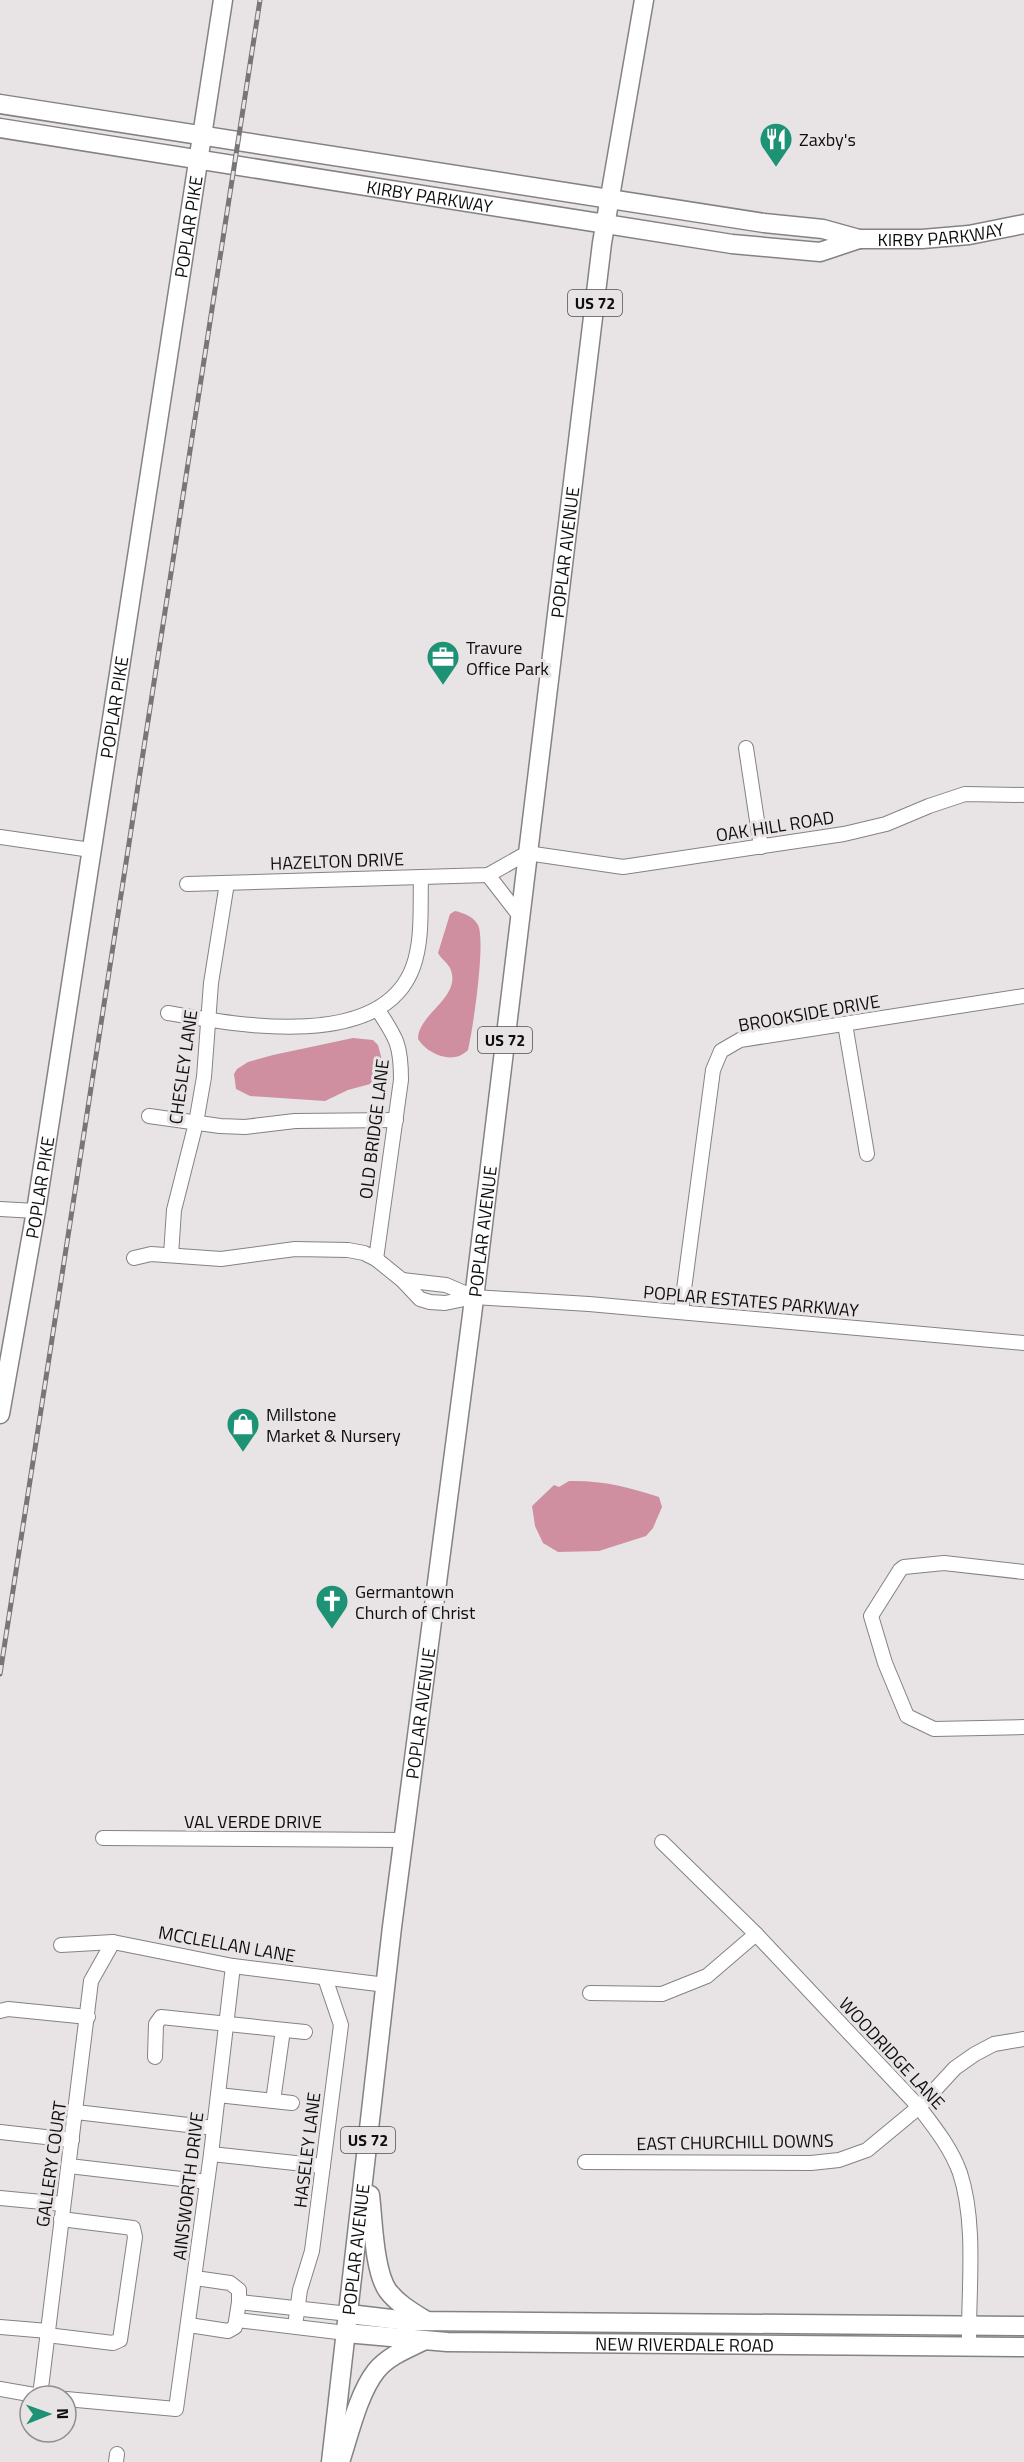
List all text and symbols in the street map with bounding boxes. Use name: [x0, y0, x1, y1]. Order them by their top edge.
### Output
restaurant icon: Zaxby's: [758, 121, 794, 168]
place label: Zaxby's: [799, 126, 856, 153]
street label: KIRBY PARKWAY: [365, 173, 495, 219]
street label: POPLAR PIKE: [167, 174, 209, 280]
street label: KIRBY PARKWAY: [877, 215, 1007, 253]
road number: US 72: [568, 290, 622, 316]
street label: POPLAR AVENUE: [543, 485, 586, 619]
place label: Travure Office Park: [466, 634, 549, 682]
office icon: Travure Office Park: [425, 639, 461, 686]
street label: POPLAR PIKE: [93, 654, 135, 760]
street label: OAK HILL ROAD: [714, 803, 836, 849]
street label: HAZELTON DRIVE: [270, 845, 405, 877]
street label: BROOKSIDE DRIVE: [736, 987, 882, 1039]
street label: CHESLEY LANE: [162, 1008, 204, 1126]
road number: US 72: [478, 1027, 532, 1053]
street label: OLD BRIDGE LANE: [352, 1057, 396, 1201]
street label: POPLAR PIKE: [18, 1134, 61, 1241]
street label: POPLAR AVENUE: [461, 1164, 504, 1298]
street label: POPLAR ESTATES PARKWAY: [642, 1278, 860, 1324]
place label: Millstone Market & Nursery: [266, 1401, 401, 1449]
shop icon: Millstone Market & Nursery: [225, 1406, 261, 1453]
place label: Germantown Church of Christ: [355, 1578, 476, 1626]
church icon: Germantown Church of Christ: [314, 1583, 350, 1630]
street label: POPLAR AVENUE: [398, 1646, 442, 1781]
street label: VAL VERDE DRIVE: [184, 1808, 322, 1835]
street label: MCCLELLAN LANE: [156, 1919, 298, 1969]
street label: WOODRIDGE LANE: [833, 1991, 951, 2115]
street label: HASELEY LANE: [287, 2091, 327, 2209]
street label: GALLERY COURT: [29, 2099, 73, 2229]
street label: AINSWORTH DRIVE: [166, 2110, 210, 2262]
road number: US 72: [341, 2127, 395, 2153]
street label: EAST CHURCHILL DOWNS: [636, 2127, 834, 2157]
street label: POPLAR AVENUE: [334, 2182, 376, 2317]
street label: NEW RIVERDALE ROAD: [595, 2330, 774, 2358]
north arrow: [18, 2384, 78, 2444]
text: N: [51, 2408, 75, 2419]

